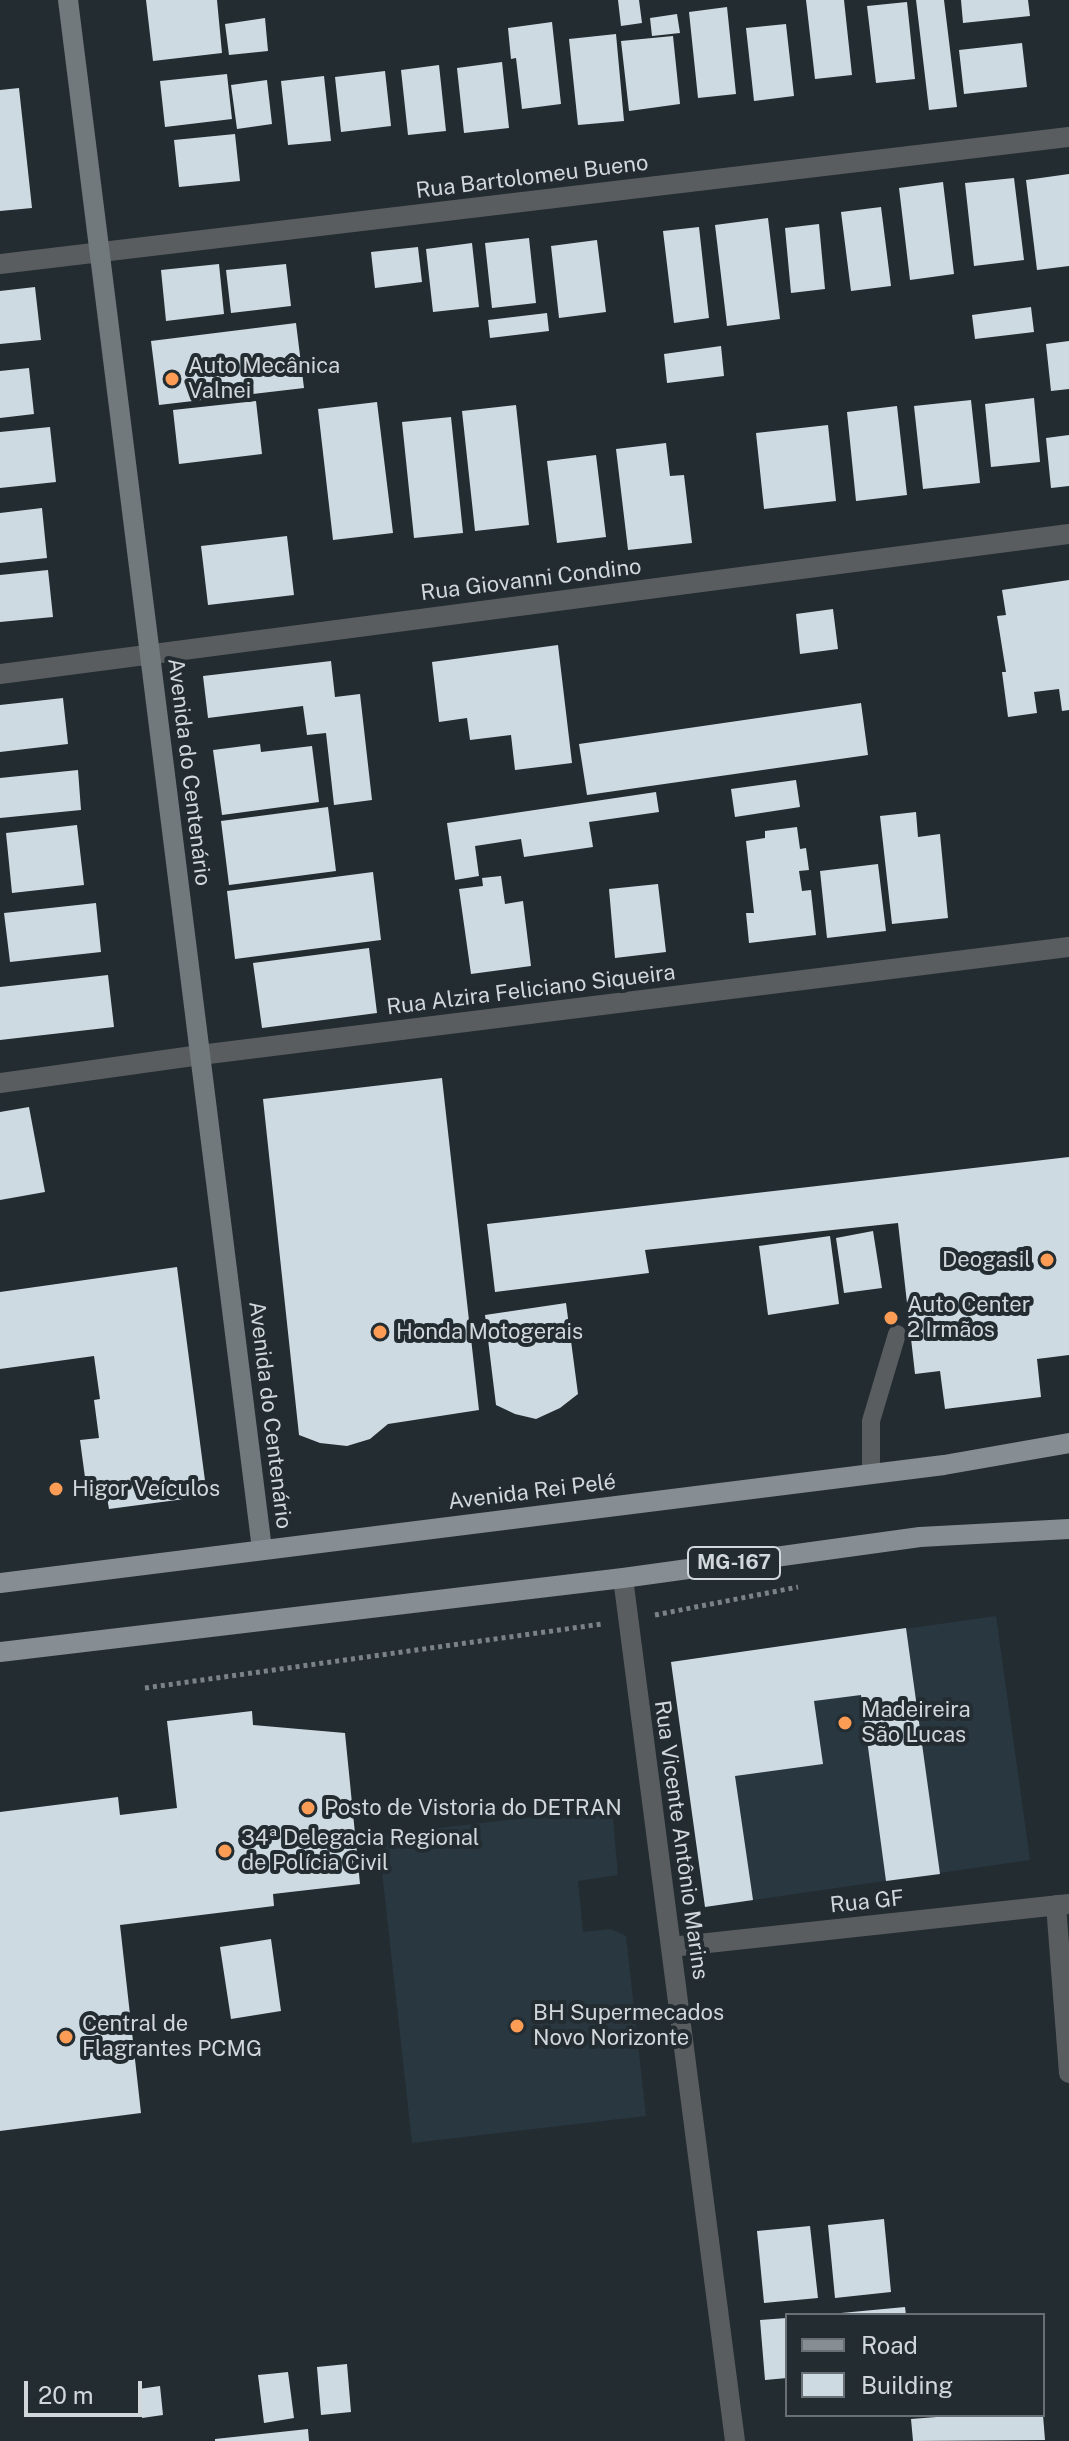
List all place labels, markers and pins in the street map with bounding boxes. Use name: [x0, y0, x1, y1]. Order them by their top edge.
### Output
place label: Auto Mecânica Valnei: [188, 353, 340, 404]
marker: Auto Mecânica Valnei: [163, 370, 181, 388]
place label: Deogasil: [942, 1247, 1031, 1273]
marker: Deogasil: [1038, 1251, 1056, 1269]
place label: Auto Center 2 Irmãos: [907, 1292, 1030, 1344]
marker: Auto Center 2 Irmãos: [882, 1309, 900, 1327]
place label: Honda Motogerais: [396, 1319, 583, 1345]
marker: Honda Motogerais: [371, 1323, 389, 1341]
place label: Higor Veículos: [72, 1476, 220, 1502]
marker: Higor Veículos: [47, 1480, 65, 1498]
place label: Madeireira São Lucas: [861, 1697, 971, 1748]
marker: Madeireira São Lucas: [836, 1714, 854, 1732]
place label: Posto de Vistoria do DETRAN: [324, 1795, 622, 1821]
marker: Posto de Vistoria do DETRAN: [299, 1799, 317, 1817]
place label: 34ª Delegacia Regional de Polícia Civil: [241, 1825, 479, 1876]
marker: 34ª Delegacia Regional de Polícia Civil: [216, 1842, 234, 1860]
place label: BH Supermecados Novo Norizonte: [533, 2000, 724, 2052]
place label: Central de Flagrantes PCMG: [82, 2011, 262, 2062]
marker: BH Supermecados Novo Norizonte: [508, 2017, 526, 2035]
marker: Central de Flagrantes PCMG: [57, 2028, 75, 2046]

